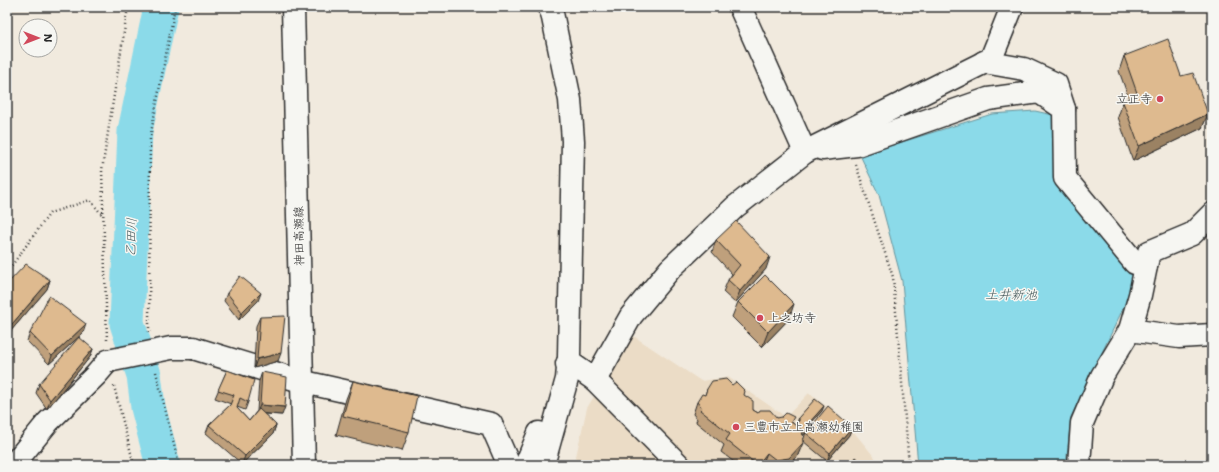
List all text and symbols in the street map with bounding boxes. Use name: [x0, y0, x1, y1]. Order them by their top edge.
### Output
north arrow: [18, 18, 58, 58]
text: N: [40, 34, 55, 43]
place label: 立正寺: [1116, 91, 1152, 107]
marker: 立正寺: [1155, 94, 1165, 104]
street label: 神田高瀬線: [290, 206, 308, 266]
water label: 乙田川: [122, 217, 140, 257]
water label: 土井新池: [985, 286, 1038, 303]
place label: 上之坊寺: [768, 310, 816, 326]
marker: 上之坊寺: [755, 313, 765, 323]
place label: 三豊市立上高瀬幼稚園: [744, 419, 864, 435]
marker: 三豊市立上高瀬幼稚園: [731, 422, 741, 432]

